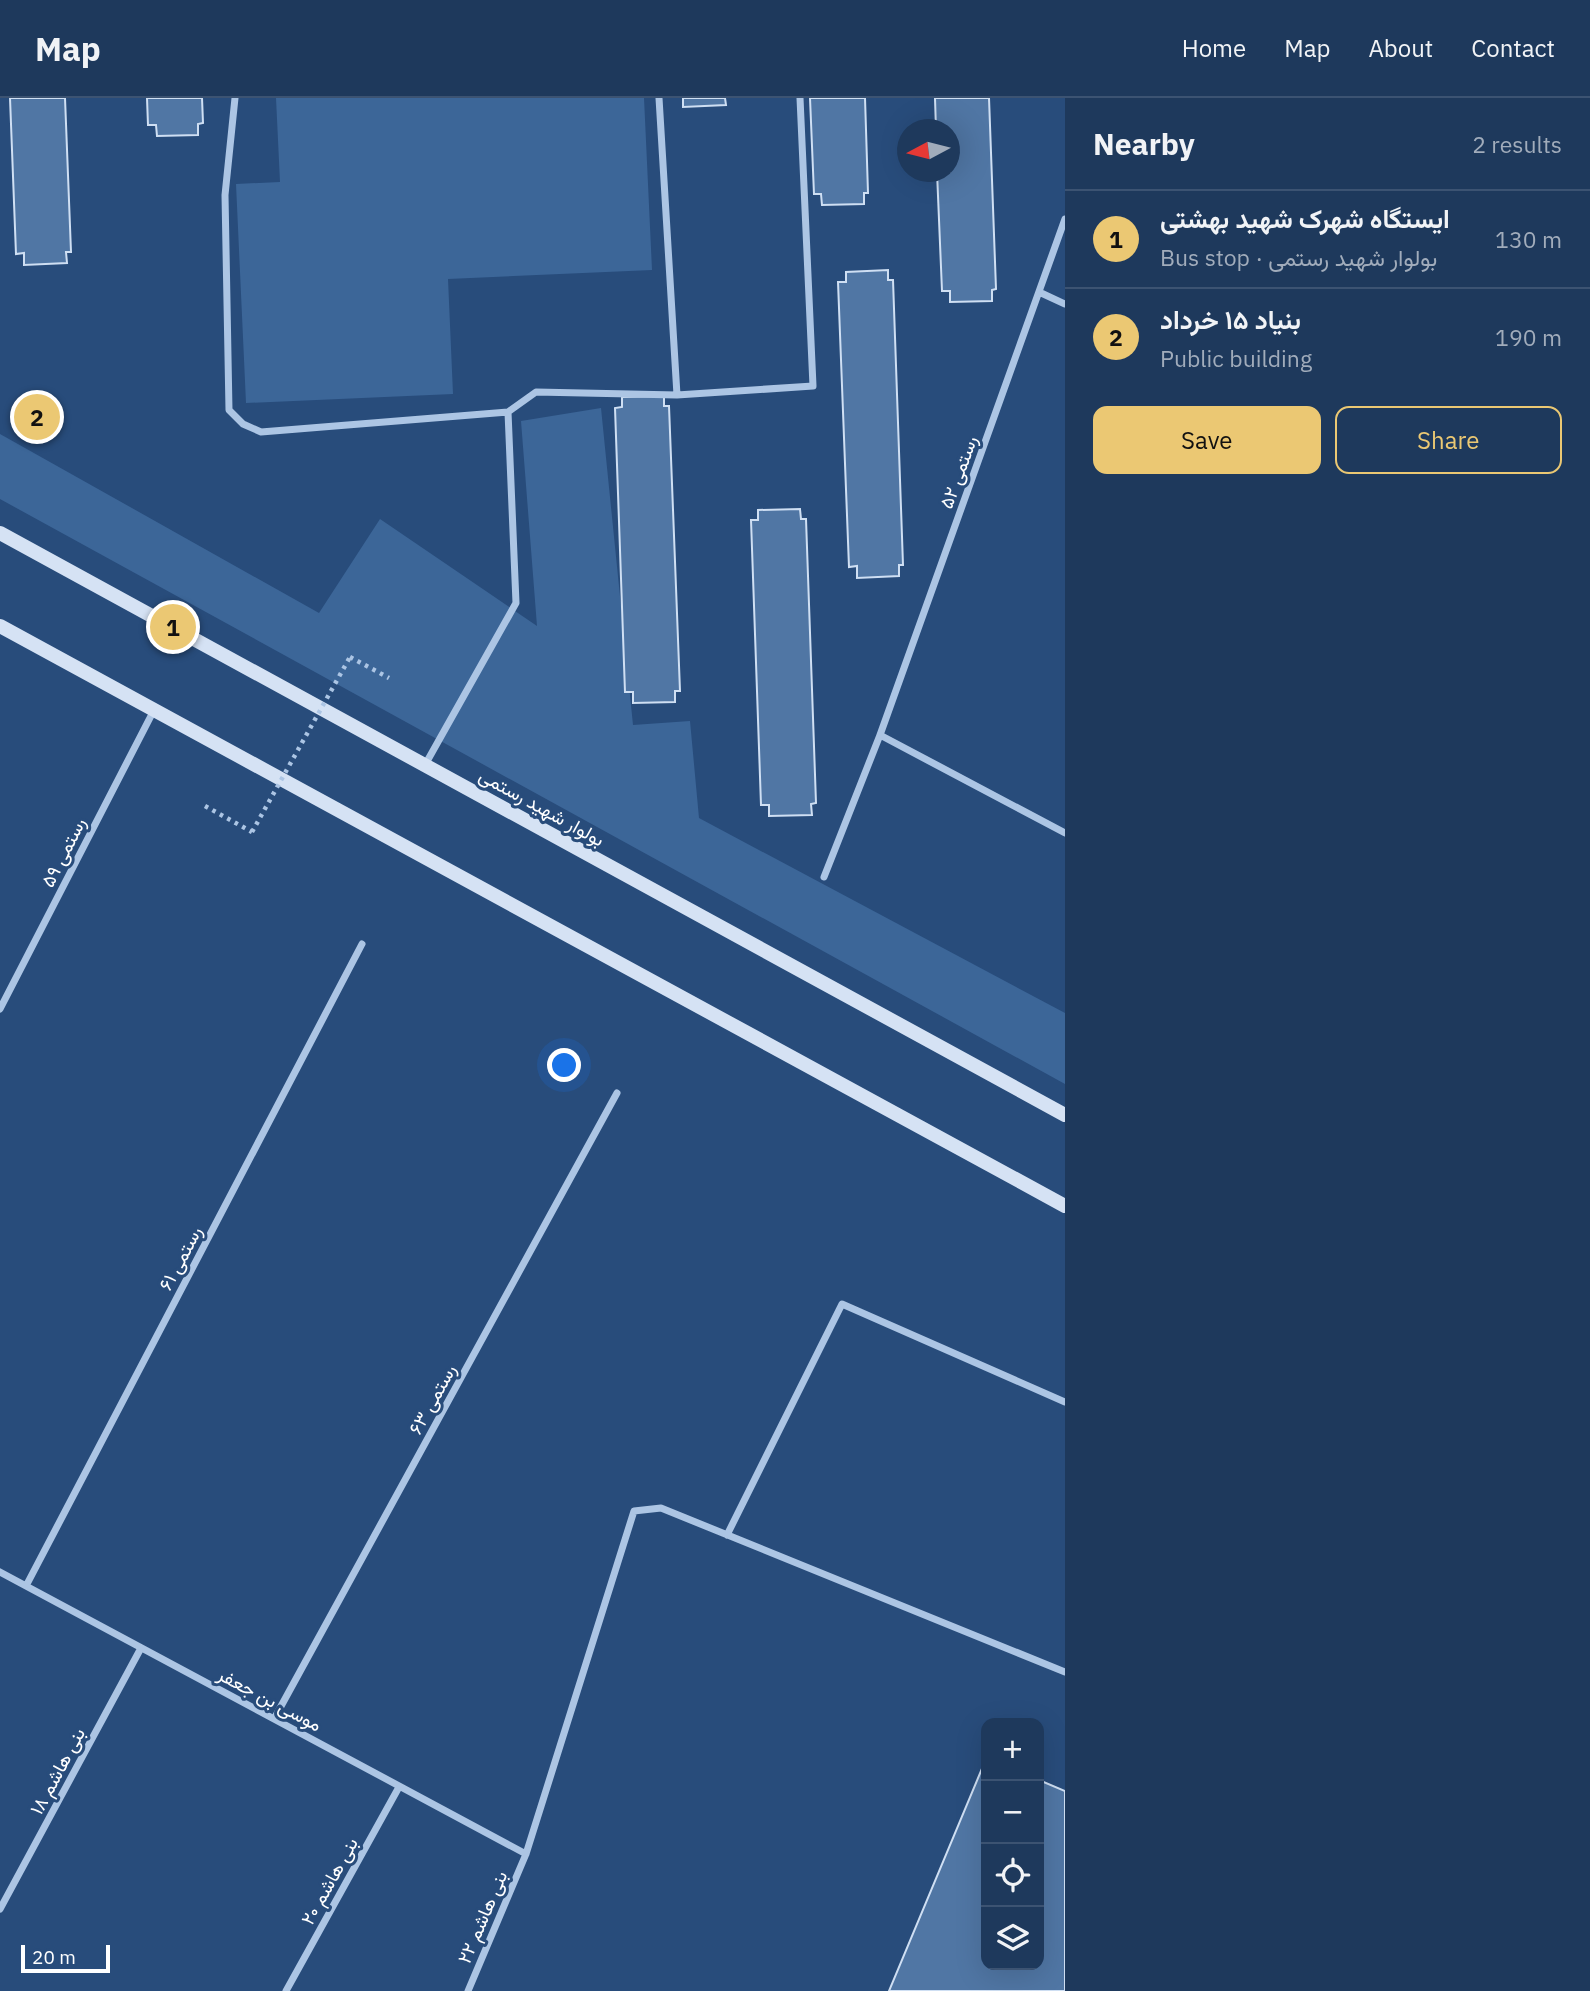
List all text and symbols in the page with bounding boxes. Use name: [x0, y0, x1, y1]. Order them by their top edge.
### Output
text: Map: [35, 27, 101, 70]
text: Home: [1182, 32, 1246, 64]
text: Map: [1284, 32, 1330, 64]
text: About: [1368, 32, 1433, 64]
text: Contact: [1471, 32, 1555, 64]
north arrow: [897, 119, 960, 182]
text: Nearby: [1093, 124, 1195, 163]
text: 2 results: [1472, 129, 1562, 159]
text: ایستگاه شهرک شهید بهشتی: [1160, 201, 1450, 235]
text: 1: [1109, 224, 1123, 254]
text: 130 m: [1495, 224, 1562, 254]
text: Bus stop · بولوار شهید رستمی: [1160, 242, 1437, 272]
text: بنیاد ۱۵ خرداد: [1160, 302, 1301, 336]
text: 2: [1109, 322, 1123, 352]
text: 190 m: [1495, 322, 1562, 352]
text: Public building: [1160, 343, 1312, 373]
pin: 2: [14, 391, 60, 443]
button: Save: [1093, 406, 1321, 474]
button: Share: [1335, 406, 1562, 474]
street label: رستمی ۵۲: [934, 432, 982, 512]
pin: 1: [150, 601, 196, 653]
street label: بولوار شهید رستمی: [475, 763, 609, 851]
street label: رستمی ۵۹: [35, 813, 91, 891]
your location: [547, 1048, 581, 1082]
street label: رستمی ۶۱: [153, 1222, 207, 1294]
street label: رستمی ۶۳: [403, 1360, 461, 1438]
street label: موسی بن جعفر: [213, 1661, 326, 1736]
map controls: [981, 1718, 1044, 1970]
button: +: [981, 1718, 1044, 1781]
street label: بنی هاشم ۱۸: [24, 1723, 91, 1819]
button: −: [981, 1781, 1044, 1844]
street label: بنی هاشم ۲۰: [295, 1833, 364, 1929]
button: locate: [981, 1844, 1044, 1907]
street label: بنی هاشم ۲۲: [452, 1867, 513, 1967]
button: layers: [981, 1907, 1044, 1970]
scale bar: [21, 1942, 110, 1974]
text: 20 m: [32, 1945, 76, 1969]

